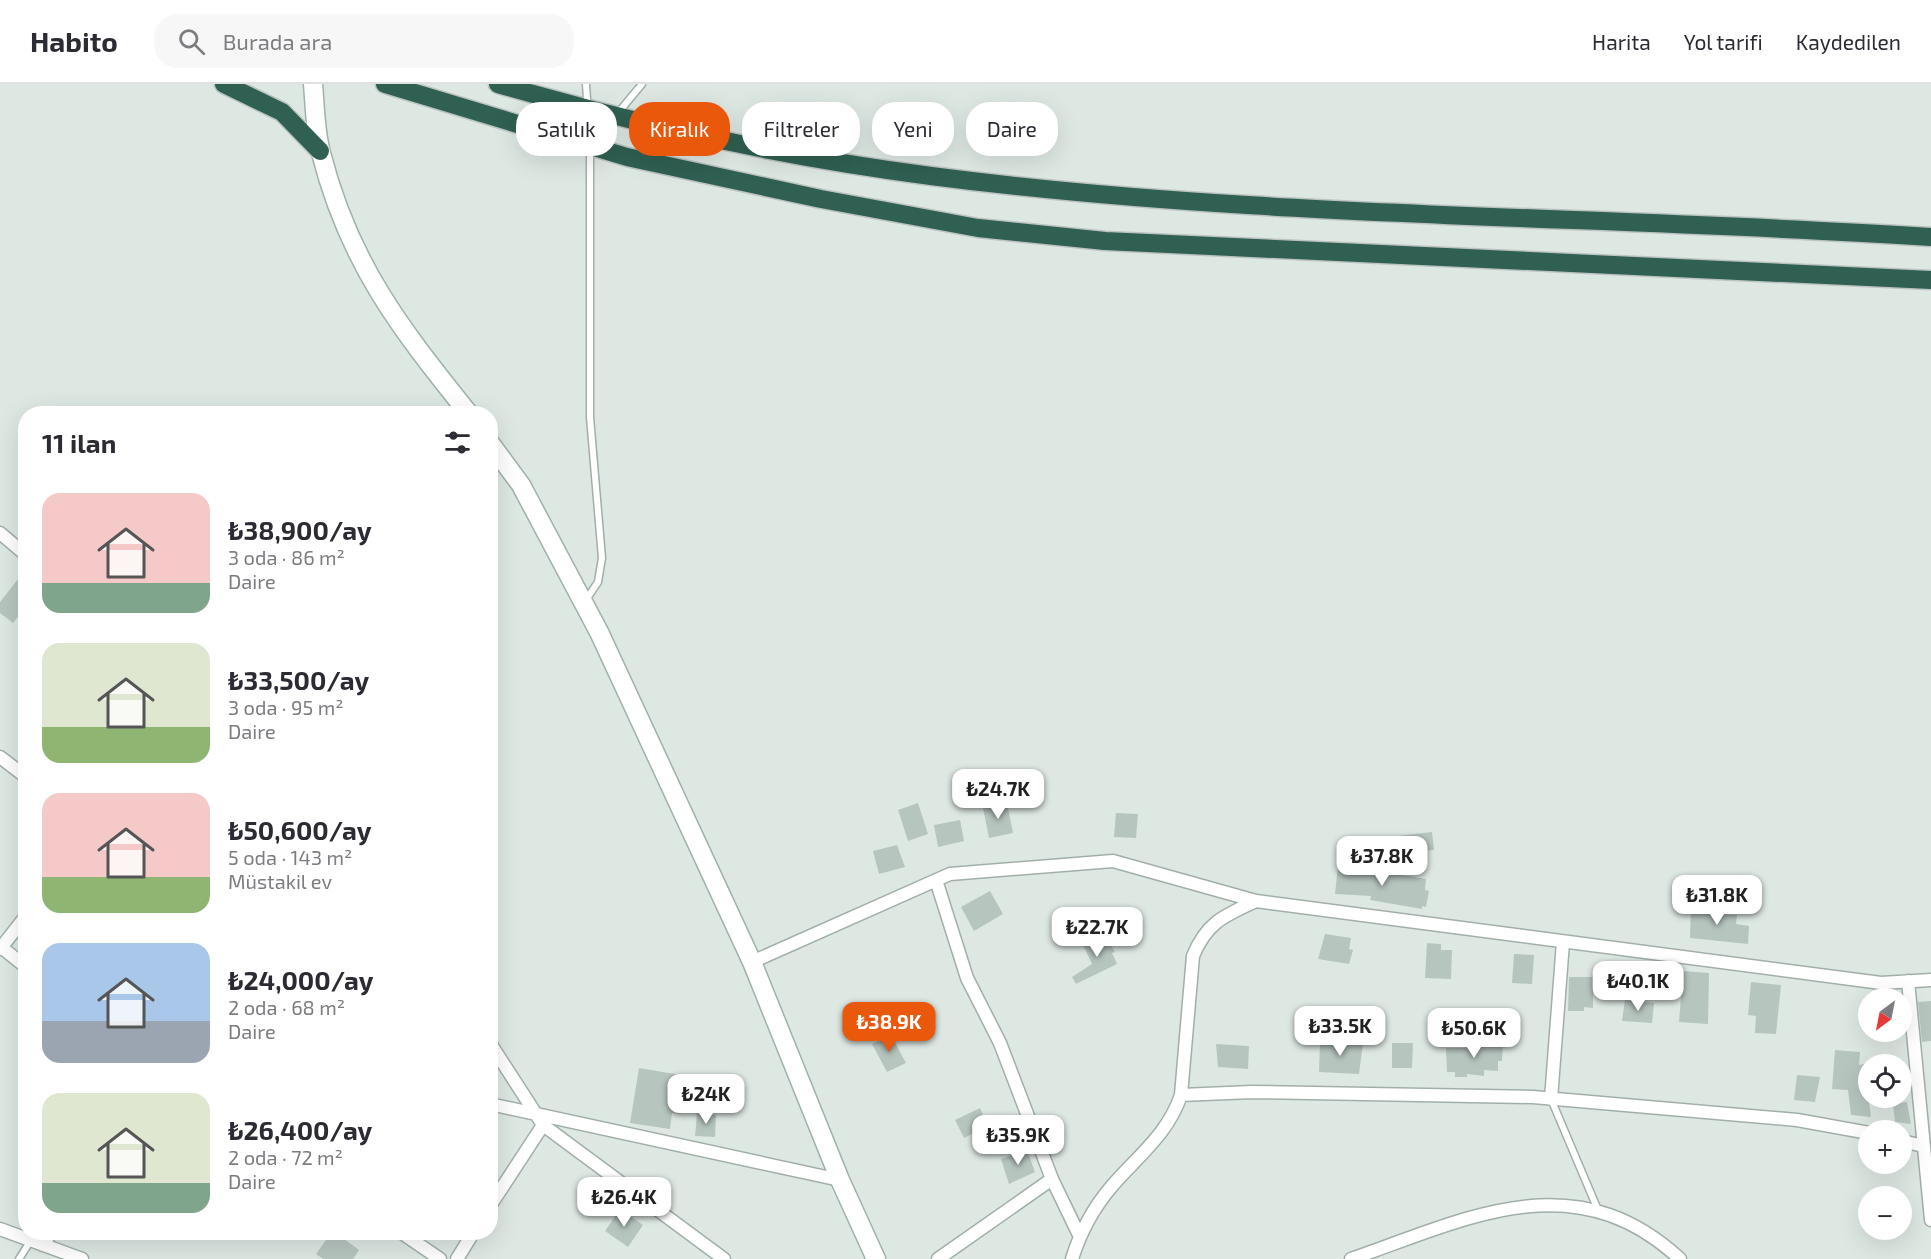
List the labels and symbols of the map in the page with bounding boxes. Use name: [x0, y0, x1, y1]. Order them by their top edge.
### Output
pin: ₺24.7K: [949, 769, 1047, 820]
pin: ₺37.8K: [1333, 836, 1431, 887]
pin: ₺31.8K: [1668, 875, 1766, 926]
pin: ₺22.7K: [1048, 907, 1146, 958]
pin: ₺40.1K: [1589, 961, 1687, 1012]
north arrow: [1858, 988, 1912, 1042]
pin: ₺38.9K: [840, 1002, 938, 1053]
pin: ₺33.5K: [1291, 1006, 1389, 1057]
pin: ₺50.6K: [1425, 1008, 1523, 1059]
pin: ₺24K: [670, 1074, 742, 1125]
pin: ₺35.9K: [969, 1115, 1067, 1166]
pin: ₺26.4K: [575, 1177, 673, 1228]

